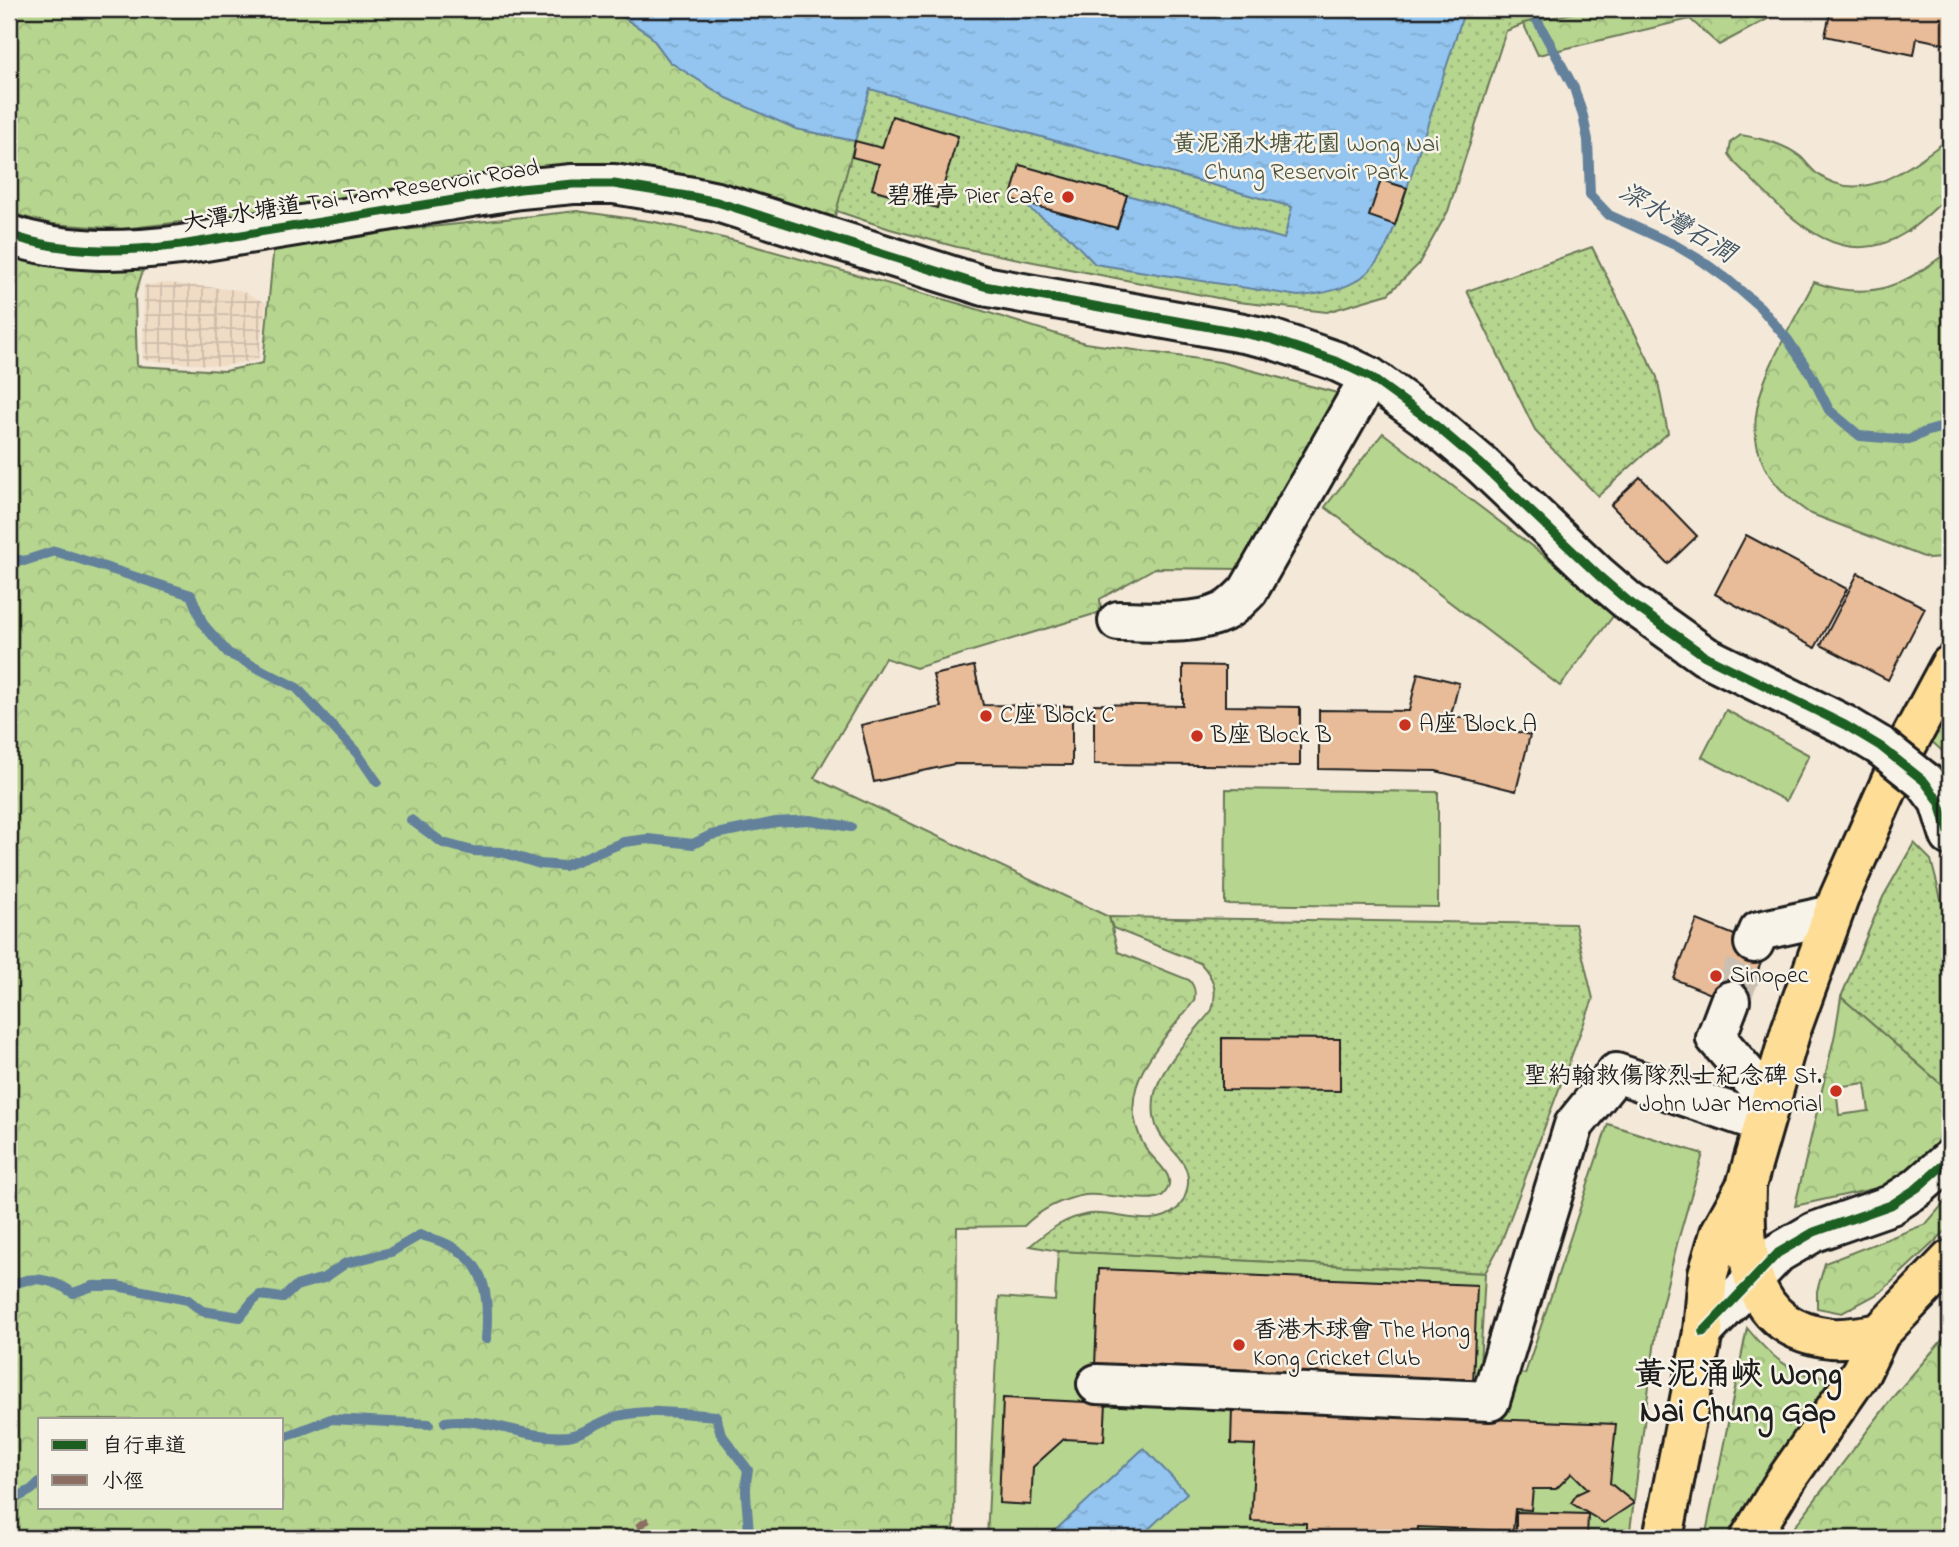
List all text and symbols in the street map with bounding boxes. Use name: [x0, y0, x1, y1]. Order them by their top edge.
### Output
park label: 黃泥涌水塘花園 Wong Nai Chung Reservoir Park: [1172, 128, 1440, 191]
street label: 大潭水塘道 Tai Tam Reservoir Road: [180, 151, 542, 242]
water label: 深水灣石澗: [1610, 174, 1744, 275]
place label: 碧雅亭 Pier Cafe: [887, 180, 1054, 215]
marker: 碧雅亭 Pier Cafe: [1060, 189, 1076, 205]
place label: C座 Block C: [1000, 699, 1115, 734]
marker: C座 Block C: [978, 708, 994, 724]
place label: A座 Block A: [1419, 708, 1537, 743]
marker: A座 Block A: [1397, 717, 1413, 733]
place label: B座 Block B: [1210, 719, 1332, 754]
marker: B座 Block B: [1189, 728, 1205, 744]
place label: Sinopec: [1730, 959, 1809, 994]
marker: Sinopec: [1708, 968, 1724, 984]
place label: 聖約翰救傷隊烈士紀念碑 St. John War Memorial: [1524, 1060, 1822, 1123]
marker: 聖約翰救傷隊烈士紀念碑 St. John War Memorial: [1828, 1083, 1844, 1099]
place label: 香港木球會 The Hong Kong Cricket Club: [1253, 1314, 1470, 1377]
marker: 香港木球會 The Hong Kong Cricket Club: [1231, 1337, 1247, 1353]
district label: 黃泥涌峽 Wong Nai Chung Gap: [1634, 1353, 1842, 1438]
legend: [38, 1418, 284, 1508]
text: 自行車道: [102, 1432, 186, 1462]
text: 小徑: [102, 1468, 144, 1498]

